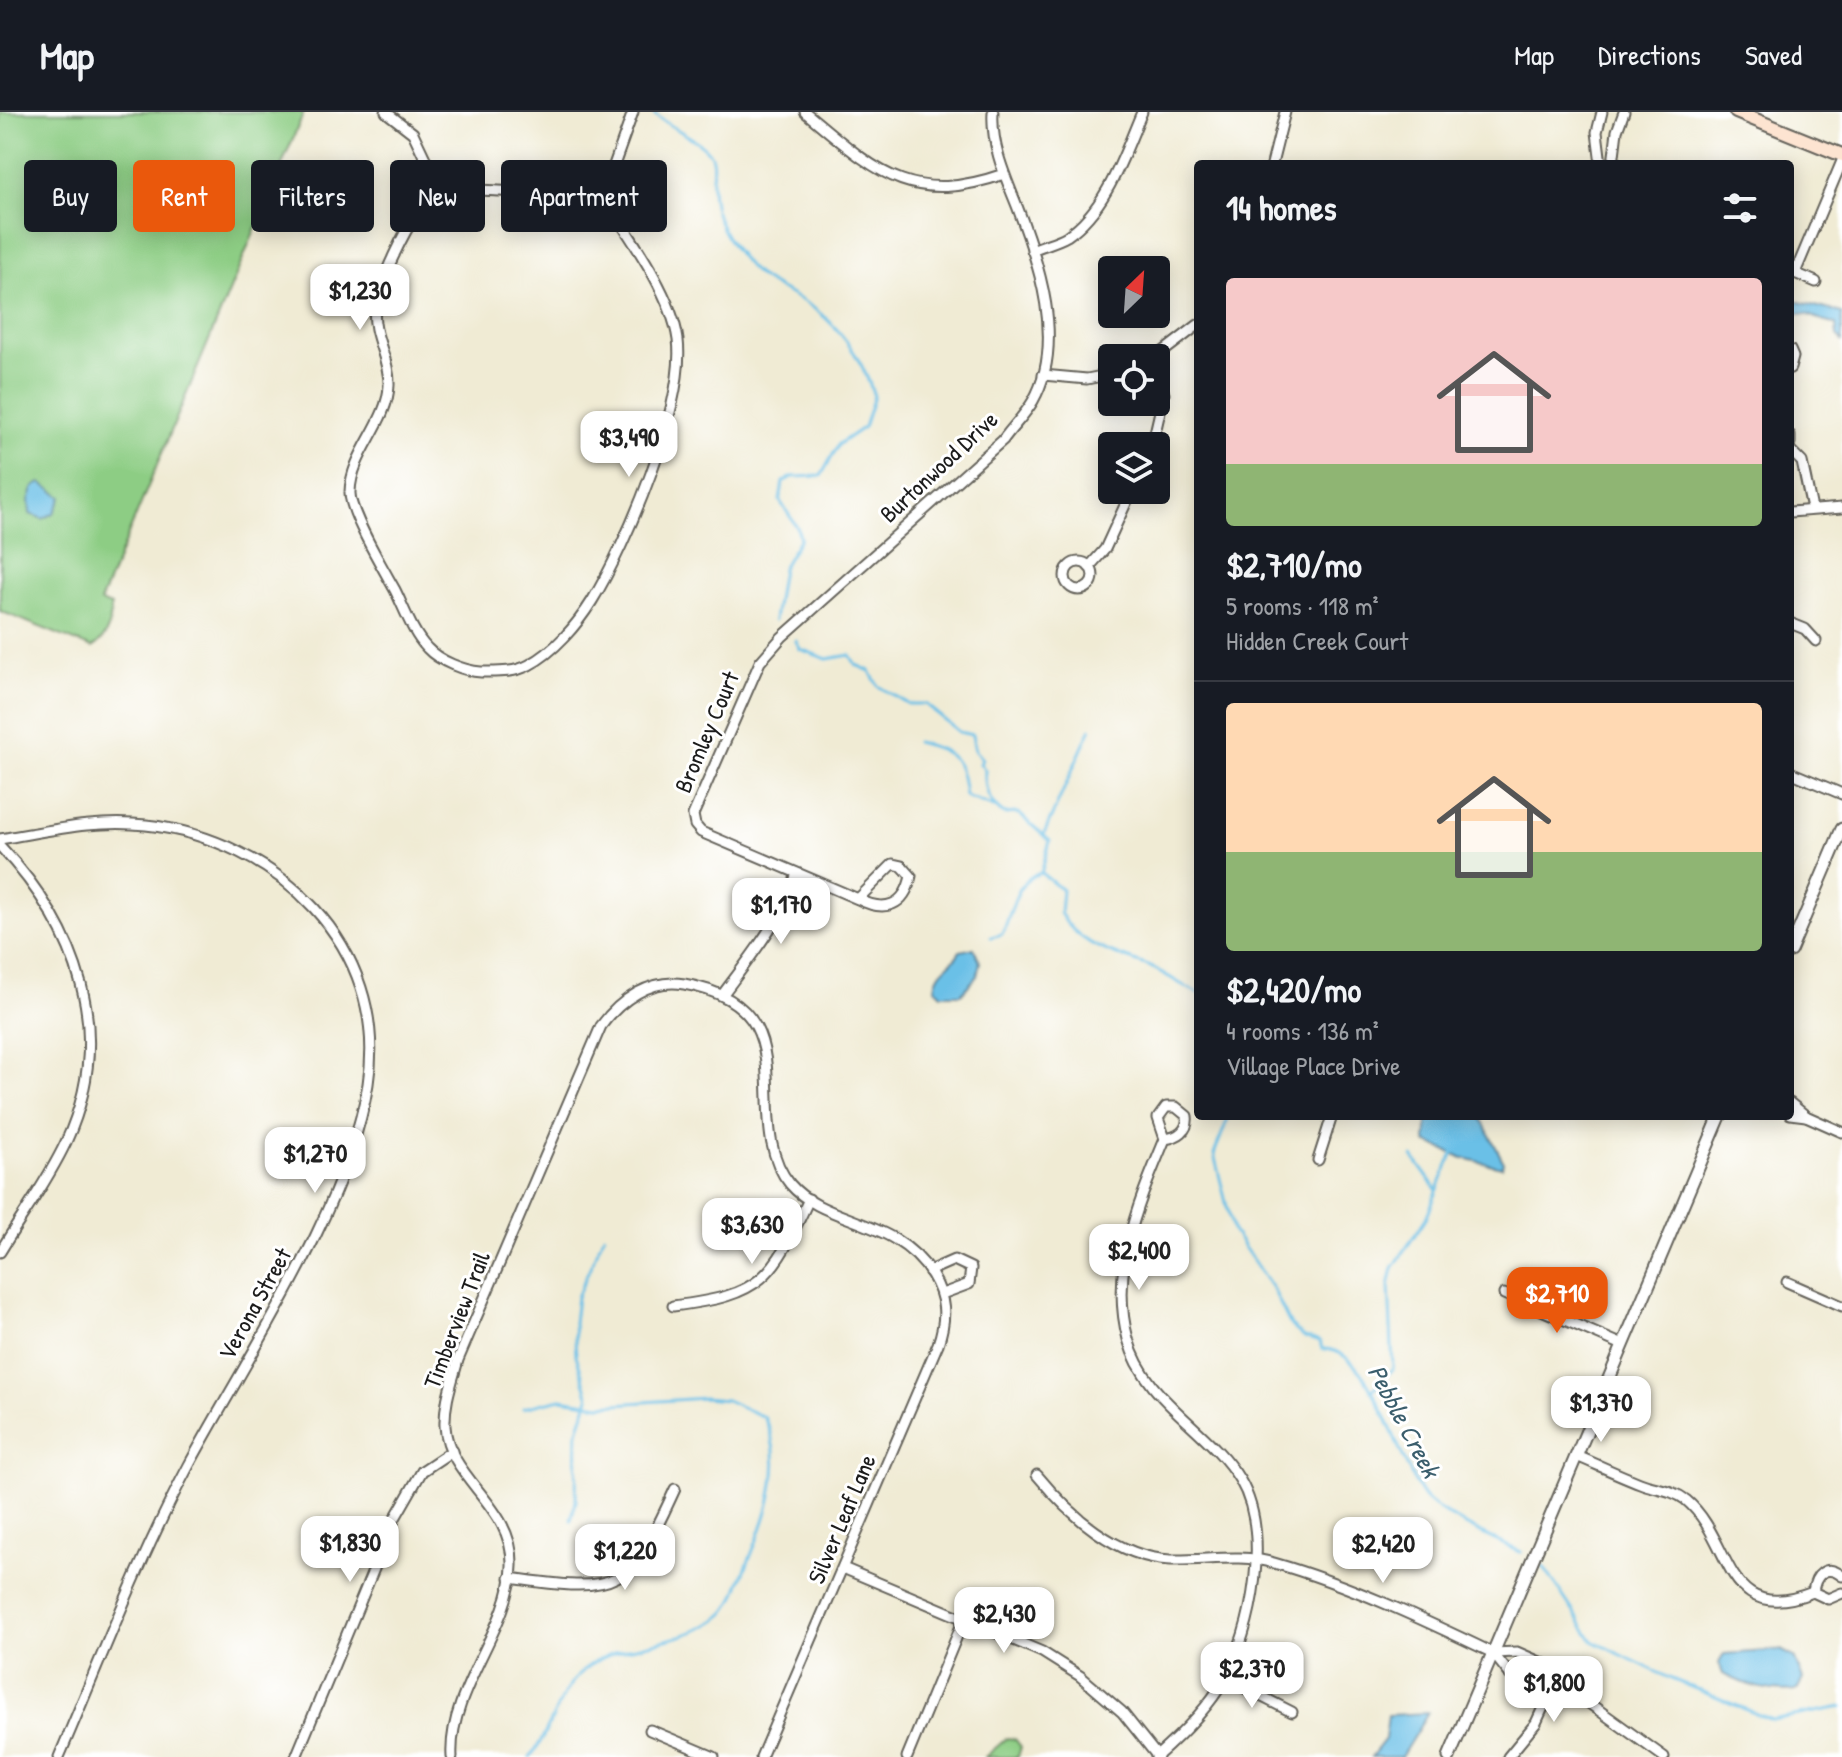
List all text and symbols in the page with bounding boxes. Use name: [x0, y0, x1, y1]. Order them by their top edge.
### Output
text: Map: [40, 29, 94, 81]
text: Map: [1514, 36, 1554, 74]
text: Directions: [1598, 36, 1701, 74]
text: Saved: [1745, 36, 1802, 74]
chip: Buy: [24, 160, 117, 232]
chip: Rent: [133, 160, 235, 232]
chip: Filters: [251, 160, 374, 232]
chip: New: [390, 160, 485, 232]
chip: Apartment: [501, 160, 667, 232]
text: 14 homes: [1226, 185, 1337, 231]
icon: filters: [1718, 186, 1762, 230]
north arrow: [1098, 256, 1170, 328]
map controls: [1098, 256, 1170, 504]
pin: $1,230: [295, 264, 425, 332]
text: $1,230: [328, 272, 392, 307]
icon: home: [1422, 330, 1566, 474]
button: locate: [1098, 344, 1170, 416]
street label: Burtonwood Drive: [872, 403, 1005, 529]
pin: $3,490: [564, 411, 694, 479]
text: $3,490: [598, 419, 660, 454]
button: layers: [1098, 432, 1170, 504]
text: $2,710/mo: [1226, 542, 1362, 588]
text: 5 rooms · 118 m²: [1226, 588, 1379, 623]
text: Hidden Creek Court: [1226, 623, 1408, 658]
street label: Bromley Court: [666, 665, 746, 797]
icon: home: [1422, 755, 1566, 899]
pin: $1,170: [716, 878, 846, 946]
text: $1,170: [750, 886, 812, 921]
text: $2,420/mo: [1226, 967, 1361, 1013]
text: 4 rooms · 136 m²: [1226, 1013, 1379, 1048]
text: Village Place Drive: [1226, 1048, 1401, 1083]
pin: $1,270: [250, 1127, 380, 1195]
text: $1,270: [283, 1135, 347, 1170]
pin: $3,630: [687, 1198, 817, 1266]
text: $3,630: [720, 1206, 784, 1241]
pin: $2,400: [1074, 1224, 1204, 1292]
text: $2,400: [1107, 1232, 1171, 1267]
street label: Verona Street: [210, 1241, 298, 1365]
street label: Timberview Trail: [415, 1246, 497, 1393]
pin: $2,710: [1492, 1267, 1622, 1335]
text: $2,710: [1525, 1275, 1589, 1310]
water label: Pebble Creek: [1360, 1358, 1450, 1485]
pin: $1,370: [1536, 1376, 1666, 1444]
text: $1,370: [1569, 1384, 1633, 1419]
street label: Silver Leaf Lane: [799, 1449, 883, 1588]
pin: $1,830: [285, 1516, 415, 1584]
pin: $2,420: [1318, 1517, 1448, 1585]
text: $1,830: [319, 1524, 381, 1559]
pin: $1,220: [560, 1524, 690, 1592]
text: $2,420: [1351, 1525, 1415, 1560]
text: $1,220: [593, 1532, 657, 1567]
pin: $2,430: [939, 1587, 1069, 1655]
text: $2,430: [972, 1595, 1036, 1630]
pin: $2,370: [1187, 1642, 1317, 1710]
text: $2,370: [1219, 1650, 1285, 1685]
pin: $1,800: [1489, 1656, 1619, 1724]
text: $1,800: [1523, 1664, 1585, 1699]

